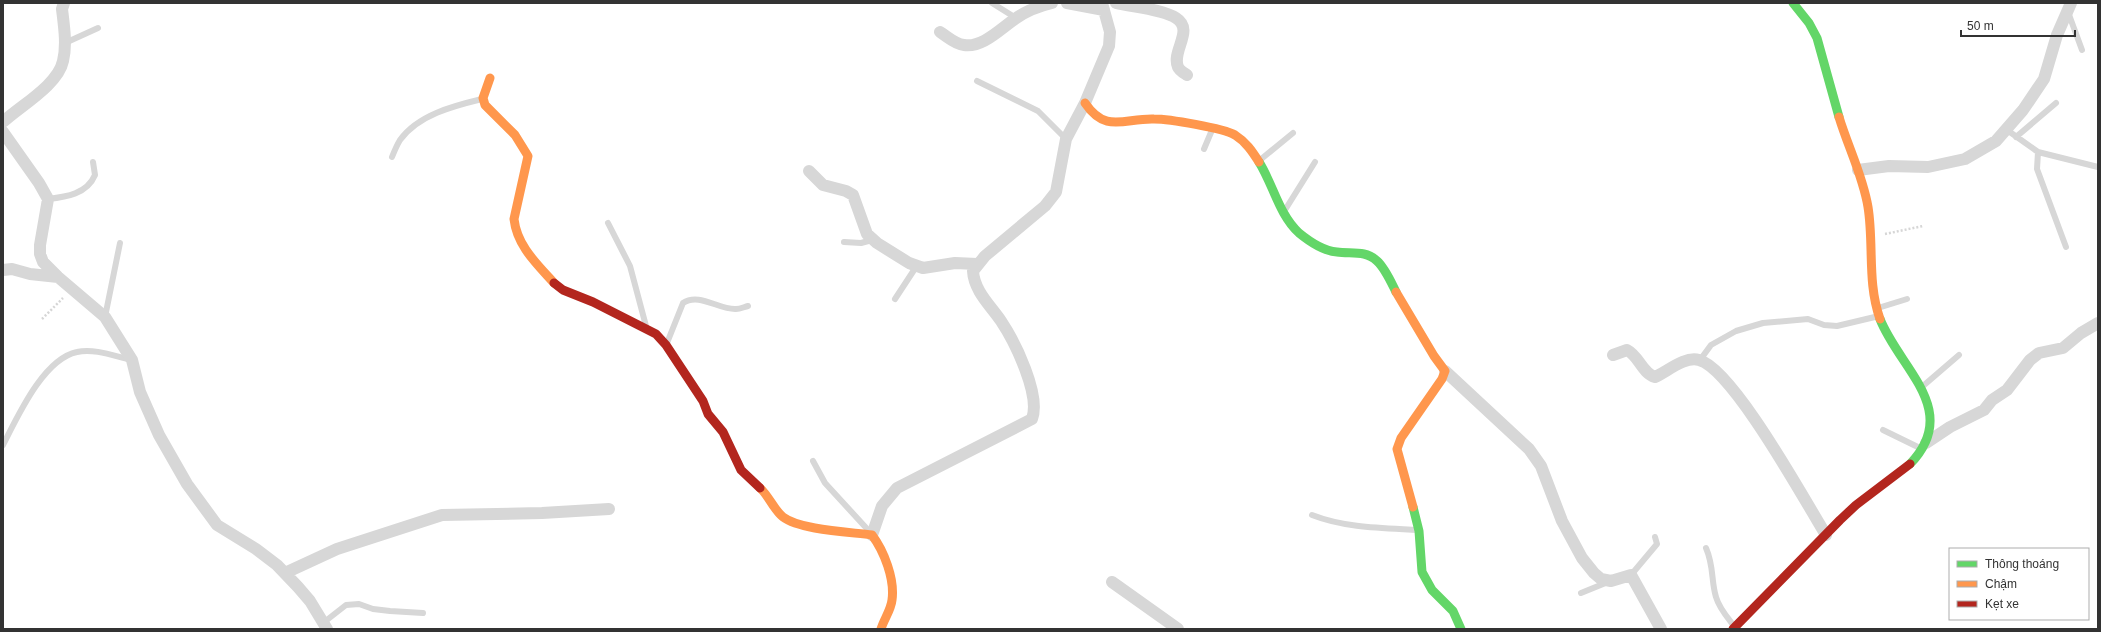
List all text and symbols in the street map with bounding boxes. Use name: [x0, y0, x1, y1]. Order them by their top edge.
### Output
scale bar: [1961, 12, 2075, 38]
text: 50 m: [1967, 19, 1994, 33]
legend: [1949, 548, 2089, 620]
text: Thông thoáng: [1985, 557, 2059, 571]
text: Chậm: [1985, 577, 2017, 591]
text: Kẹt xe: [1985, 597, 2019, 611]

